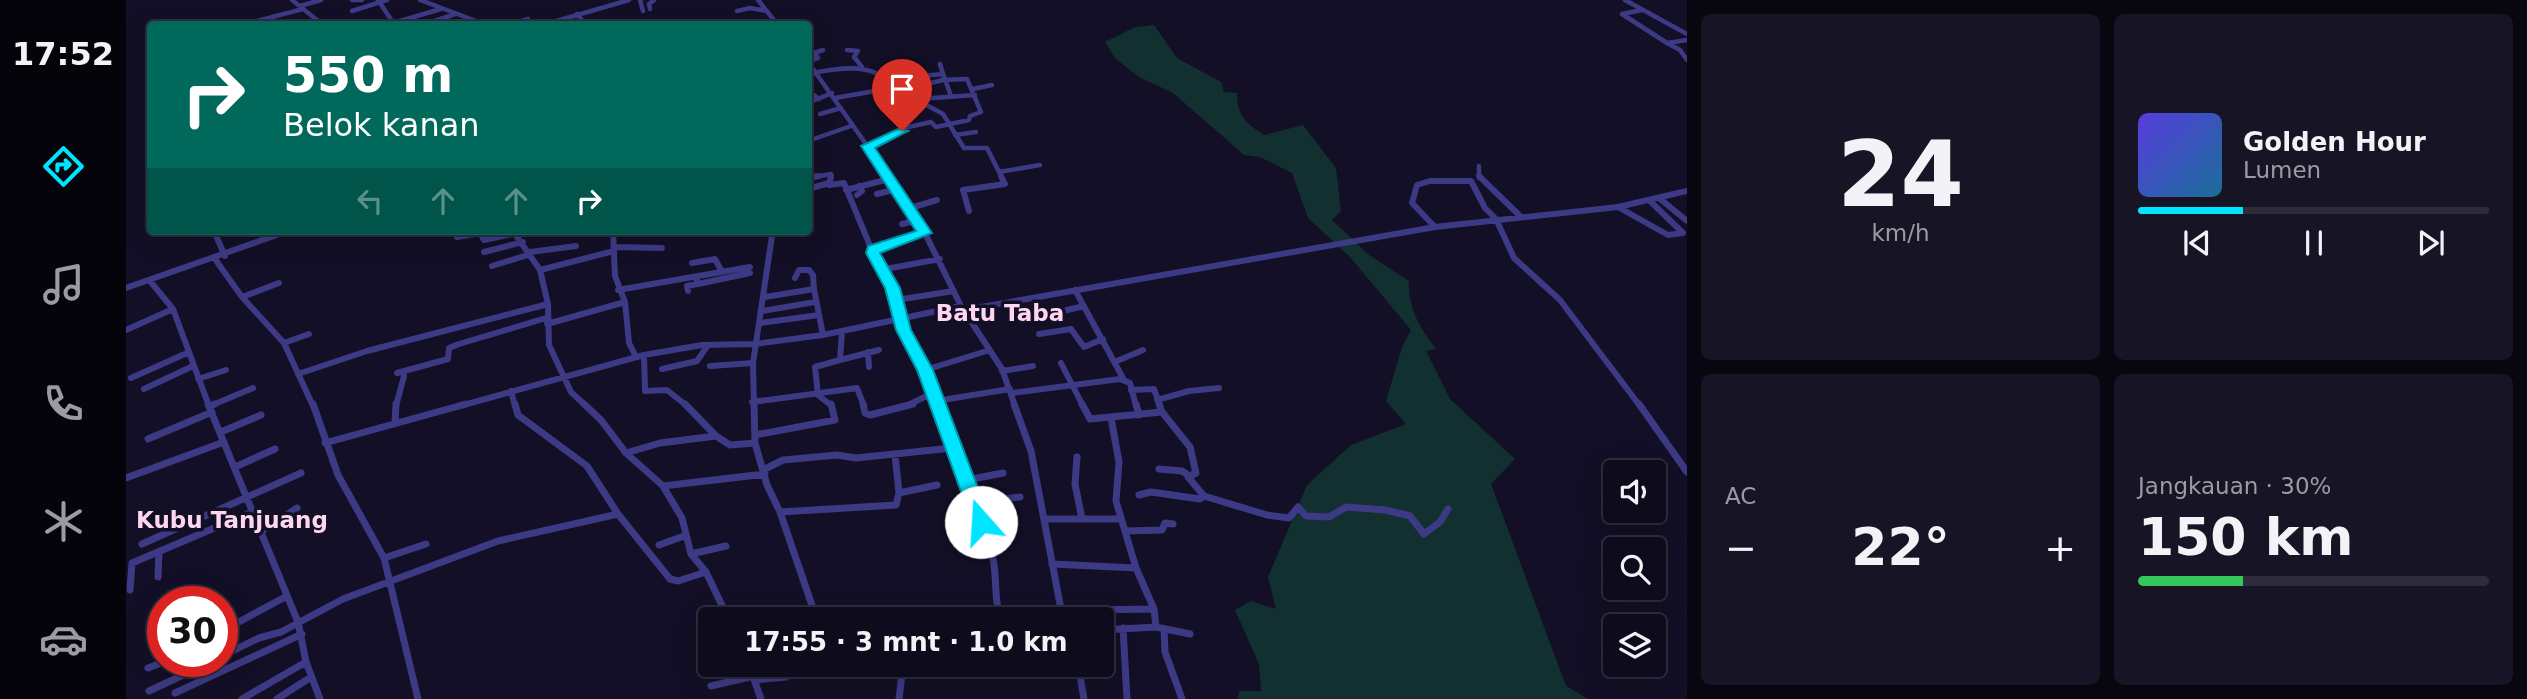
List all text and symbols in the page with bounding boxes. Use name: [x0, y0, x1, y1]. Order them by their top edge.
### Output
text: 17:52: [12, 35, 114, 73]
text: 550 m: [283, 47, 453, 104]
icon: right: [168, 49, 259, 140]
pin: [872, 59, 932, 131]
icon: arrive: [883, 70, 921, 108]
text: Belok kanan: [283, 106, 480, 144]
text: 24: [1837, 122, 1964, 227]
text: Golden Hour: [2243, 127, 2426, 157]
icon: directions: [39, 142, 88, 191]
text: Lumen: [2243, 157, 2321, 183]
icon: left: [351, 182, 389, 220]
icon: ahead: [424, 182, 462, 220]
icon: ahead: [497, 182, 535, 220]
icon: right: [570, 182, 608, 220]
text: km/h: [1871, 220, 1930, 246]
icon: previous: [2178, 224, 2216, 262]
icon: pause: [2295, 224, 2333, 262]
icon: next: [2412, 224, 2450, 262]
icon: music: [39, 260, 88, 309]
district label: Batu Taba: [936, 300, 1064, 326]
icon: phone: [39, 379, 88, 428]
map controls: [1603, 460, 1666, 677]
button: sound: [1603, 460, 1666, 523]
text: Jangkauan · 30%: [2138, 473, 2331, 499]
text: AC: [1725, 483, 1756, 509]
position arrow: [944, 485, 1018, 559]
icon: climate: [39, 497, 88, 546]
district label: Kubu Tanjuang: [136, 507, 328, 533]
text: 150 km: [2138, 507, 2353, 567]
text: 22°: [1851, 517, 1950, 577]
text: −: [1725, 526, 1757, 570]
text: +: [2044, 526, 2076, 570]
button: search: [1603, 537, 1666, 600]
speed limit sign: 30: [147, 586, 238, 677]
button: layers: [1603, 614, 1666, 677]
icon: car: [39, 615, 88, 664]
text: 17:55 · 3 mnt · 1.0 km: [744, 627, 1068, 657]

